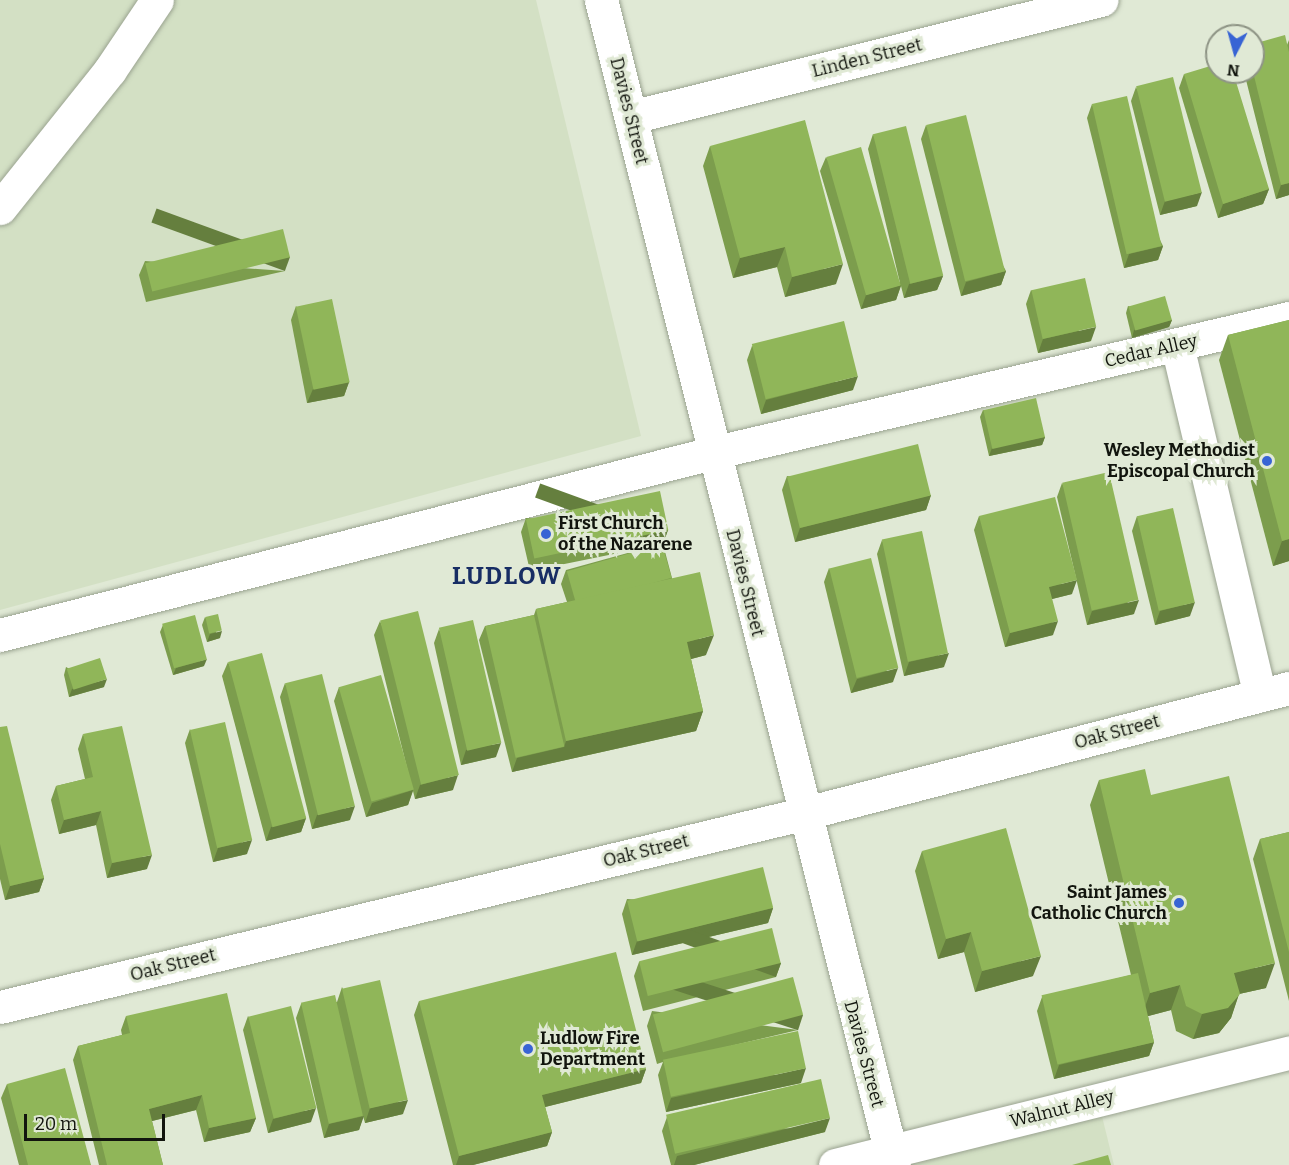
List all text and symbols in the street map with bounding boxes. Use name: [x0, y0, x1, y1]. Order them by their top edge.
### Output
north arrow: [1205, 24, 1265, 84]
street label: Linden Street: [810, 34, 924, 82]
street label: Davies Street: [605, 55, 653, 167]
text: N: [1226, 60, 1240, 81]
street label: Cedar Alley: [1102, 330, 1200, 372]
place label: Wesley Methodist Episcopal Church: [1104, 440, 1255, 482]
marker: Wesley Methodist Episcopal Church: [1260, 454, 1274, 468]
place label: First Church of the Nazarene: [558, 513, 692, 556]
marker: First Church of the Nazarene: [539, 527, 553, 541]
street label: Davies Street: [721, 527, 769, 639]
district label: LUDLOW: [452, 563, 562, 591]
street label: Oak Street: [1072, 710, 1162, 754]
street label: Oak Street: [601, 830, 691, 872]
place label: Saint James Catholic Church: [1031, 882, 1167, 924]
marker: Saint James Catholic Church: [1172, 896, 1186, 910]
street label: Oak Street: [128, 944, 218, 986]
street label: Davies Street: [839, 998, 889, 1110]
place label: Ludlow Fire Department: [540, 1028, 645, 1070]
marker: Ludlow Fire Department: [521, 1042, 535, 1056]
street label: Walnut Alley: [1008, 1086, 1116, 1132]
scale bar: [27, 1102, 168, 1140]
text: 20 m: [35, 1113, 77, 1135]

